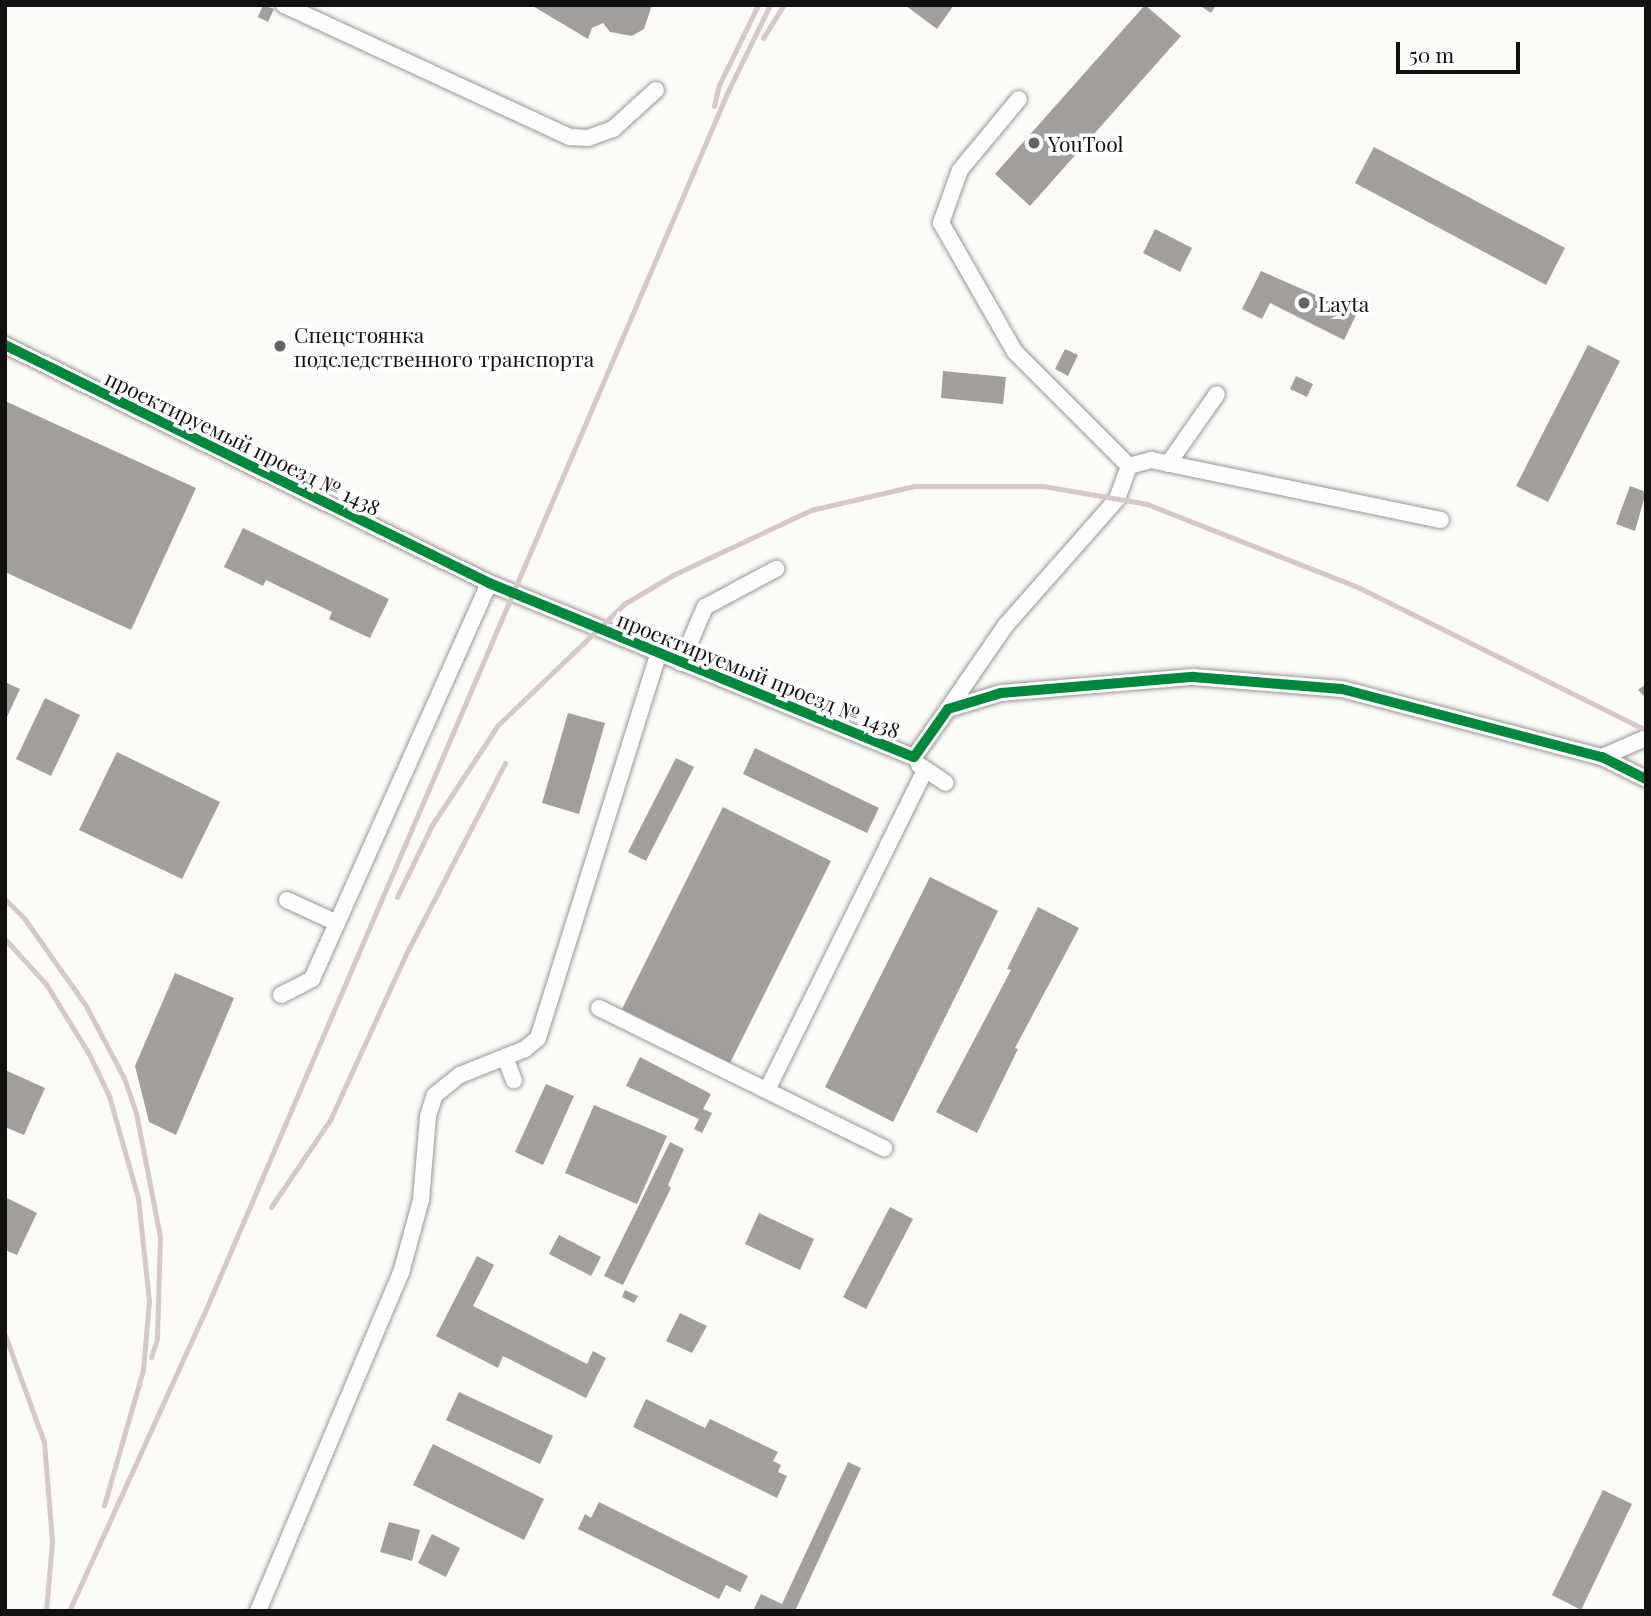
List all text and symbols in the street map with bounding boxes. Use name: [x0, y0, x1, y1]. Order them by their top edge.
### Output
scale bar: [1399, 28, 1523, 72]
text: 50 m: [1409, 40, 1454, 68]
place label: YouTool: [1048, 130, 1124, 156]
marker: YouTool: [1026, 135, 1042, 151]
place label: Layta: [1318, 290, 1369, 316]
marker: Layta: [1296, 295, 1312, 311]
place label: Спецстоянка подследственного транспорта: [294, 321, 594, 371]
marker: Спецстоянка подследственного транспорта: [272, 338, 288, 354]
street label: проектируемый проезд № 1438: [101, 364, 385, 520]
street label: проектируемый проезд № 1438: [614, 606, 904, 742]

